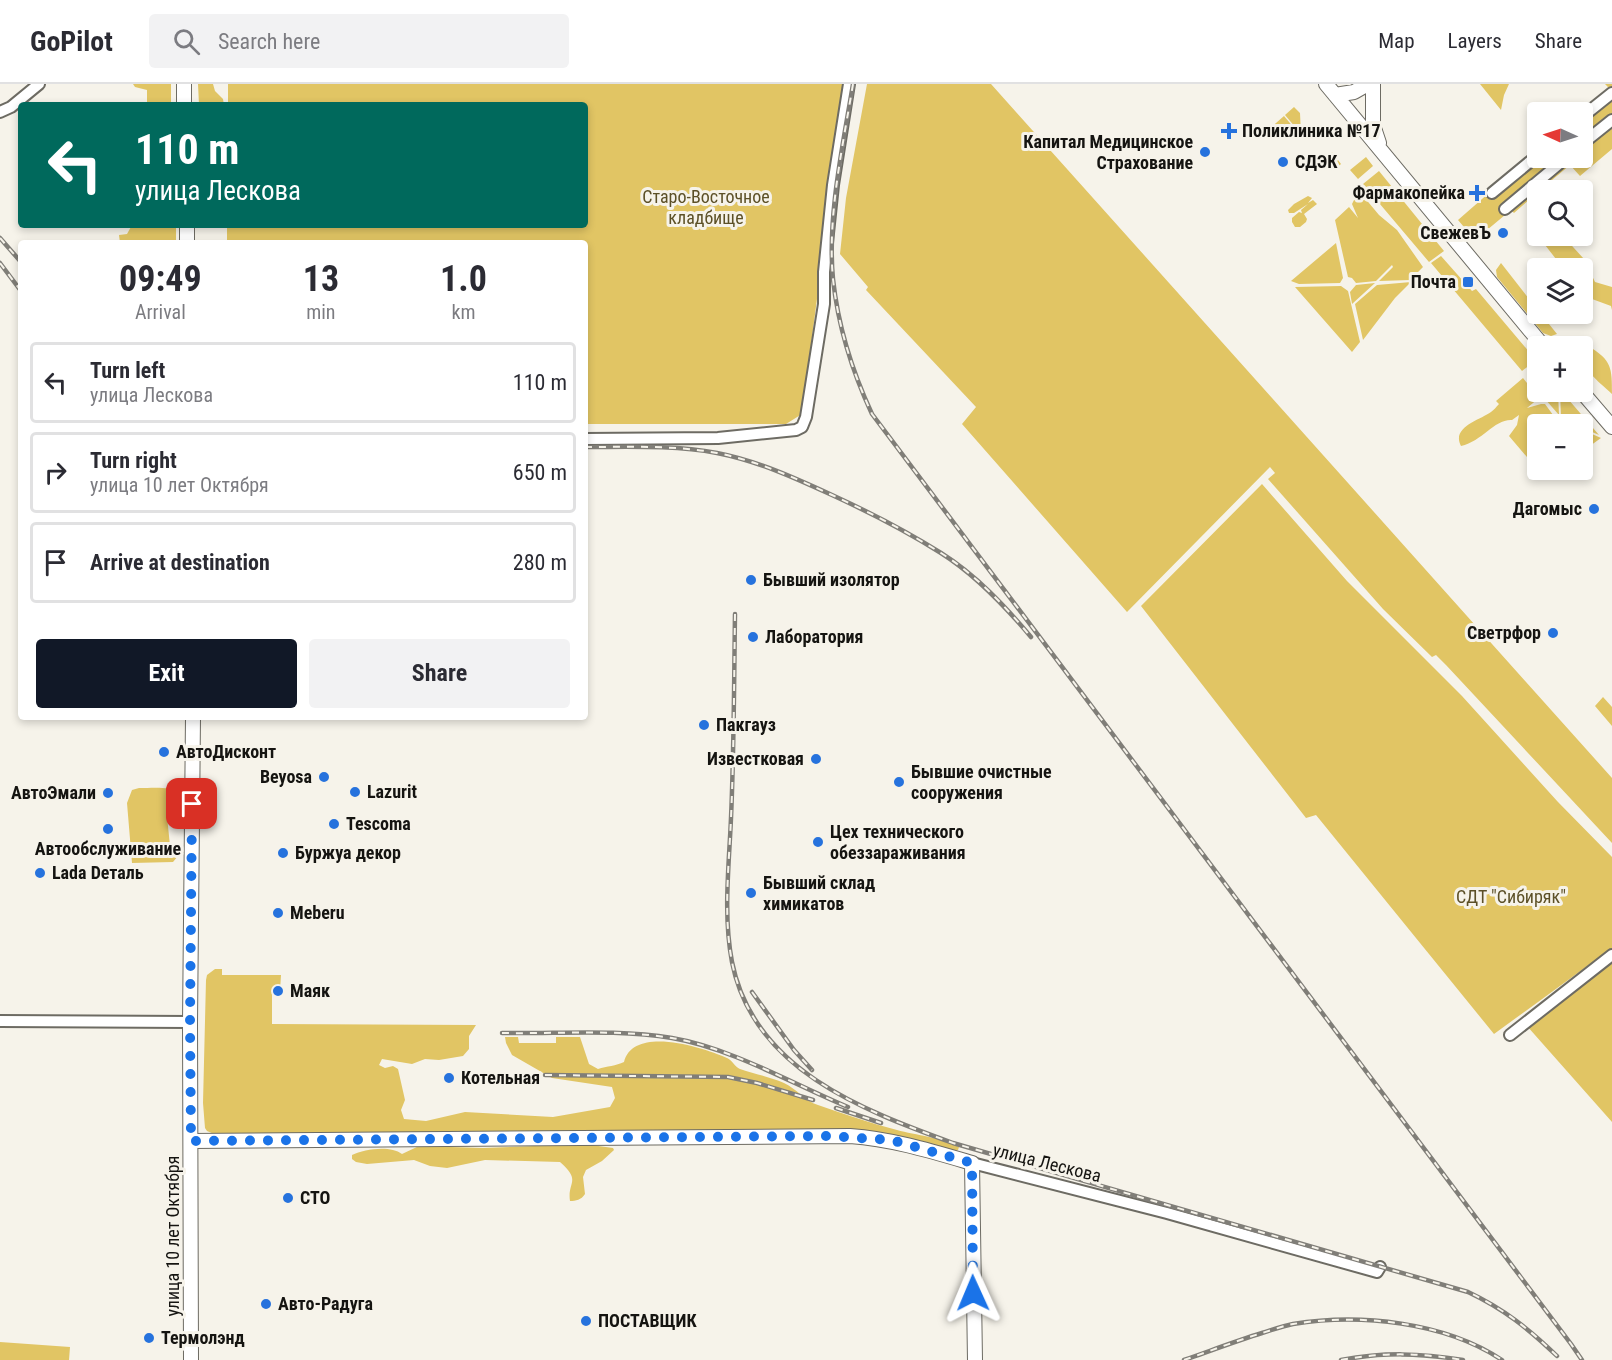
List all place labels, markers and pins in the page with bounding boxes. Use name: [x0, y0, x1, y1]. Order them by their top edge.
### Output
place label: Поликлиника №17: [1242, 120, 1381, 141]
marker: Поликлиника №17: [1220, 122, 1238, 140]
place label: Капитал Медицинское Страхование: [1023, 131, 1193, 173]
marker: Капитал Медицинское Страхование: [1198, 145, 1212, 159]
place label: СДЭК: [1295, 151, 1338, 172]
marker: СДЭК: [1276, 155, 1290, 169]
place label: Фармакопейка: [1352, 182, 1465, 203]
marker: Фармакопейка: [1470, 186, 1484, 200]
place label: СвежевЪ: [1420, 222, 1491, 243]
marker: СвежевЪ: [1496, 226, 1510, 240]
place label: Почта: [1411, 271, 1456, 292]
marker: Почта: [1461, 275, 1475, 289]
place label: Дагомыс: [1513, 498, 1582, 519]
marker: Дагомыс: [1587, 502, 1601, 516]
place label: Бывший изолятор: [763, 569, 900, 590]
marker: Бывший изолятор: [744, 573, 758, 587]
place label: Светрфор: [1467, 622, 1541, 643]
place label: Лаборатория: [765, 626, 863, 647]
marker: Светрфор: [1546, 626, 1560, 640]
marker: Лаборатория: [746, 630, 760, 644]
place label: Пакгауз: [716, 714, 776, 735]
marker: Пакгауз: [697, 718, 711, 732]
place label: АвтоДисконт: [176, 741, 276, 762]
marker: АвтоДисконт: [157, 745, 171, 759]
place label: Известковая: [707, 748, 804, 769]
marker: Известковая: [809, 752, 823, 766]
place label: Бывшие очистные сооружения: [911, 761, 1052, 803]
place label: Beyosa: [260, 766, 312, 787]
marker: Beyosa: [317, 770, 331, 784]
marker: Бывшие очистные сооружения: [892, 775, 906, 789]
pin: [166, 778, 217, 829]
place label: Lazurit: [367, 781, 418, 802]
place label: АвтоЭмали: [11, 782, 96, 803]
marker: Lazurit: [348, 785, 362, 799]
marker: АвтоЭмали: [101, 786, 115, 800]
place label: Tescoma: [346, 813, 411, 834]
marker: Tescoma: [327, 817, 341, 831]
place label: Цех технического обеззараживания: [830, 821, 966, 863]
marker: Автообслуживание: [101, 822, 115, 836]
marker: Цех технического обеззараживания: [811, 835, 825, 849]
place label: Автообслуживание: [35, 838, 182, 859]
place label: Буржуа декор: [295, 842, 401, 863]
marker: Буржуа декор: [276, 846, 290, 860]
place label: Lada Dеталь: [52, 862, 144, 883]
marker: Lada Dеталь: [33, 866, 47, 880]
place label: Бывший склад химикатов: [763, 872, 875, 914]
marker: Бывший склад химикатов: [744, 886, 758, 900]
place label: Meberu: [290, 902, 345, 923]
marker: Meberu: [271, 906, 285, 920]
place label: Маяк: [290, 980, 330, 1001]
marker: Маяк: [271, 984, 285, 998]
place label: Котельная: [461, 1067, 540, 1088]
marker: Котельная: [442, 1071, 456, 1085]
place label: СТО: [300, 1187, 331, 1208]
marker: СТО: [281, 1191, 295, 1205]
place label: Авто-Радуга: [278, 1293, 373, 1314]
marker: Авто-Радуга: [259, 1297, 273, 1311]
place label: ПОСТАВЩИК: [598, 1310, 698, 1331]
marker: ПОСТАВЩИК: [579, 1314, 593, 1328]
place label: Термолэнд: [161, 1327, 245, 1348]
marker: Термолэнд: [142, 1331, 156, 1345]

